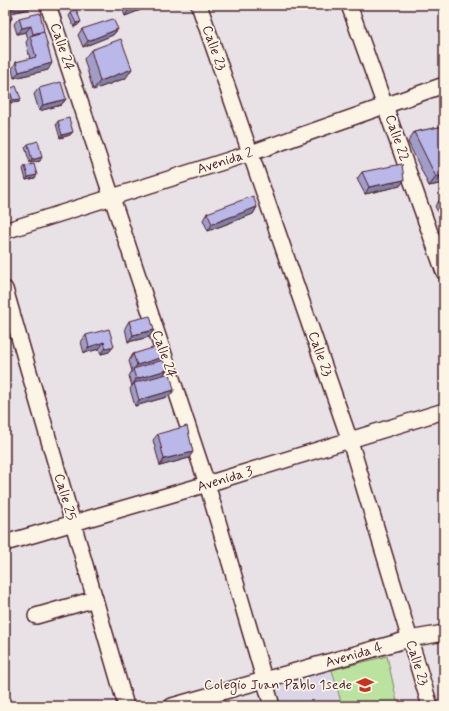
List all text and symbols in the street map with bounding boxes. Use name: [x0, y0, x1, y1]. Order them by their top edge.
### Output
street label: Calle 24: [46, 21, 78, 74]
street label: Calle 23: [198, 23, 230, 73]
street label: Calle 22: [381, 112, 413, 164]
street label: Avenida 2: [195, 143, 255, 178]
street label: Calle 24: [147, 328, 181, 381]
street label: Calle 23: [304, 329, 336, 379]
street label: Avenida 3: [195, 462, 255, 496]
street label: Calle 25: [50, 471, 80, 523]
street label: Avenida 4: [323, 638, 385, 672]
street label: Calle 23: [402, 638, 432, 688]
school or university icon: Colegio Juan Pablo 1sede: [355, 675, 375, 695]
place label: Colegio Juan Pablo 1sede: [204, 676, 352, 695]

